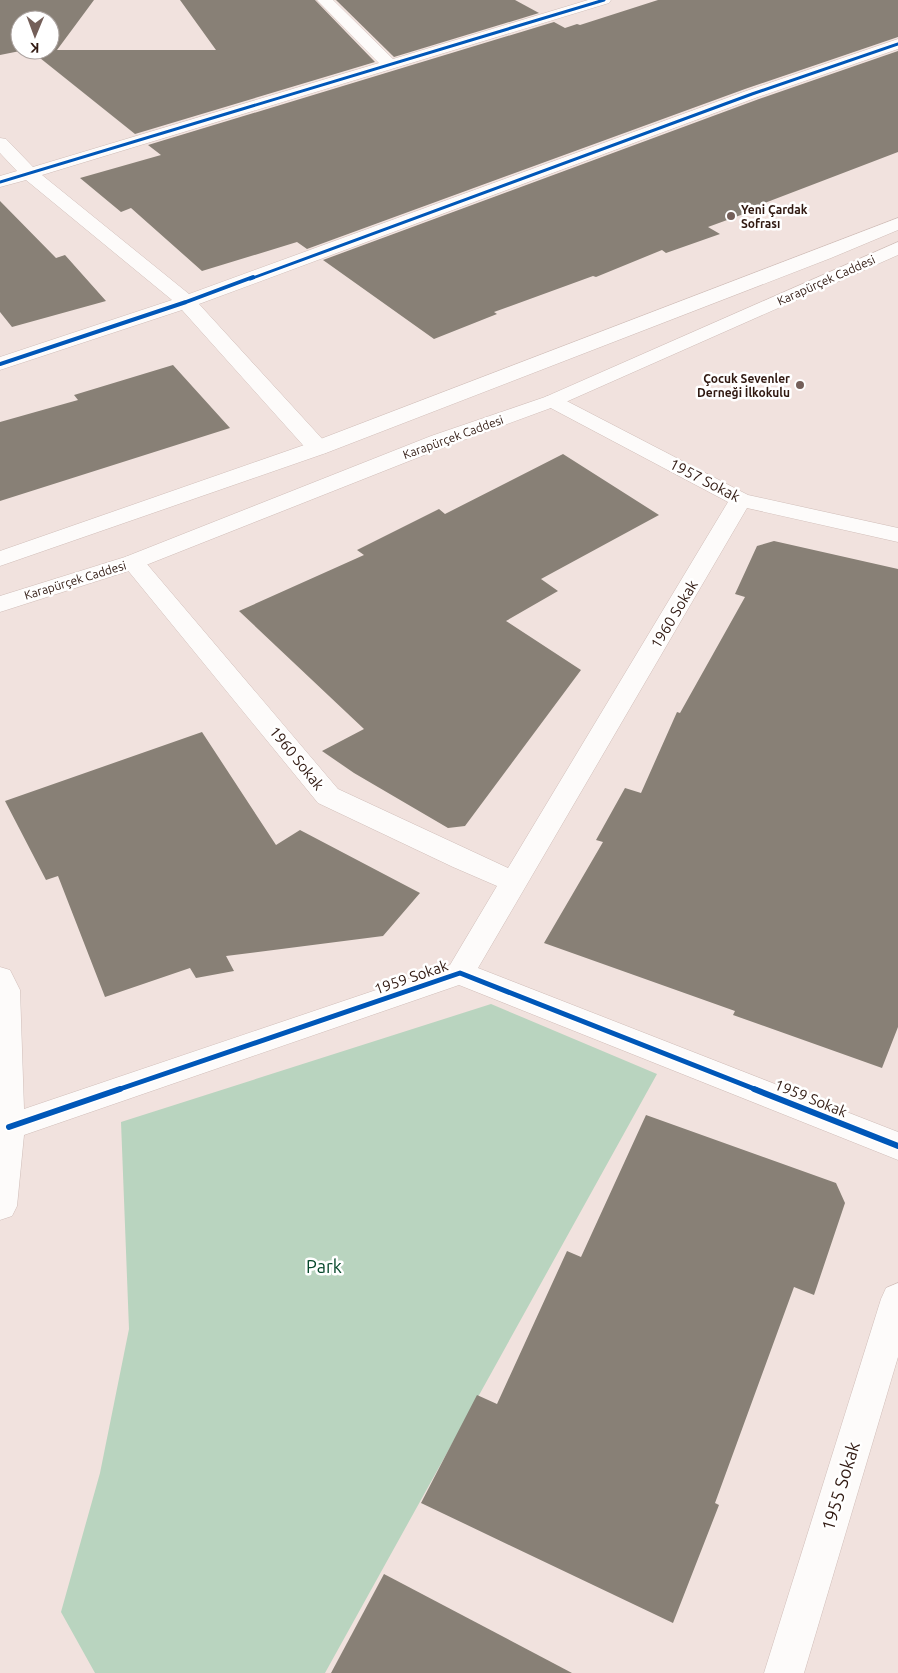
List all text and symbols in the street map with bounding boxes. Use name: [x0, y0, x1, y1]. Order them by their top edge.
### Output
north arrow: [10, 10, 60, 60]
text: K: [29, 40, 40, 56]
place label: Yeni Çardak Sofrası: [741, 203, 808, 230]
marker: Yeni Çardak Sofrası: [725, 210, 737, 222]
street label: Karapürçek Caddesi: [775, 252, 877, 307]
place label: Çocuk Sevenler Derneği İlkokulu: [697, 372, 790, 399]
marker: Çocuk Sevenler Derneği İlkokulu: [794, 379, 806, 391]
street label: Karapürçek Caddesi: [401, 413, 505, 461]
street label: 1957 Sokak: [667, 455, 743, 505]
street label: Karapürçek Caddesi: [22, 558, 128, 602]
street label: 1960 Sokak: [647, 576, 701, 651]
street label: 1960 Sokak: [266, 723, 328, 794]
street label: 1959 Sokak: [372, 956, 450, 998]
street label: 1959 Sokak: [772, 1076, 850, 1120]
park label: Park: [306, 1256, 342, 1276]
street label: 1955 Sokak: [817, 1439, 863, 1533]

